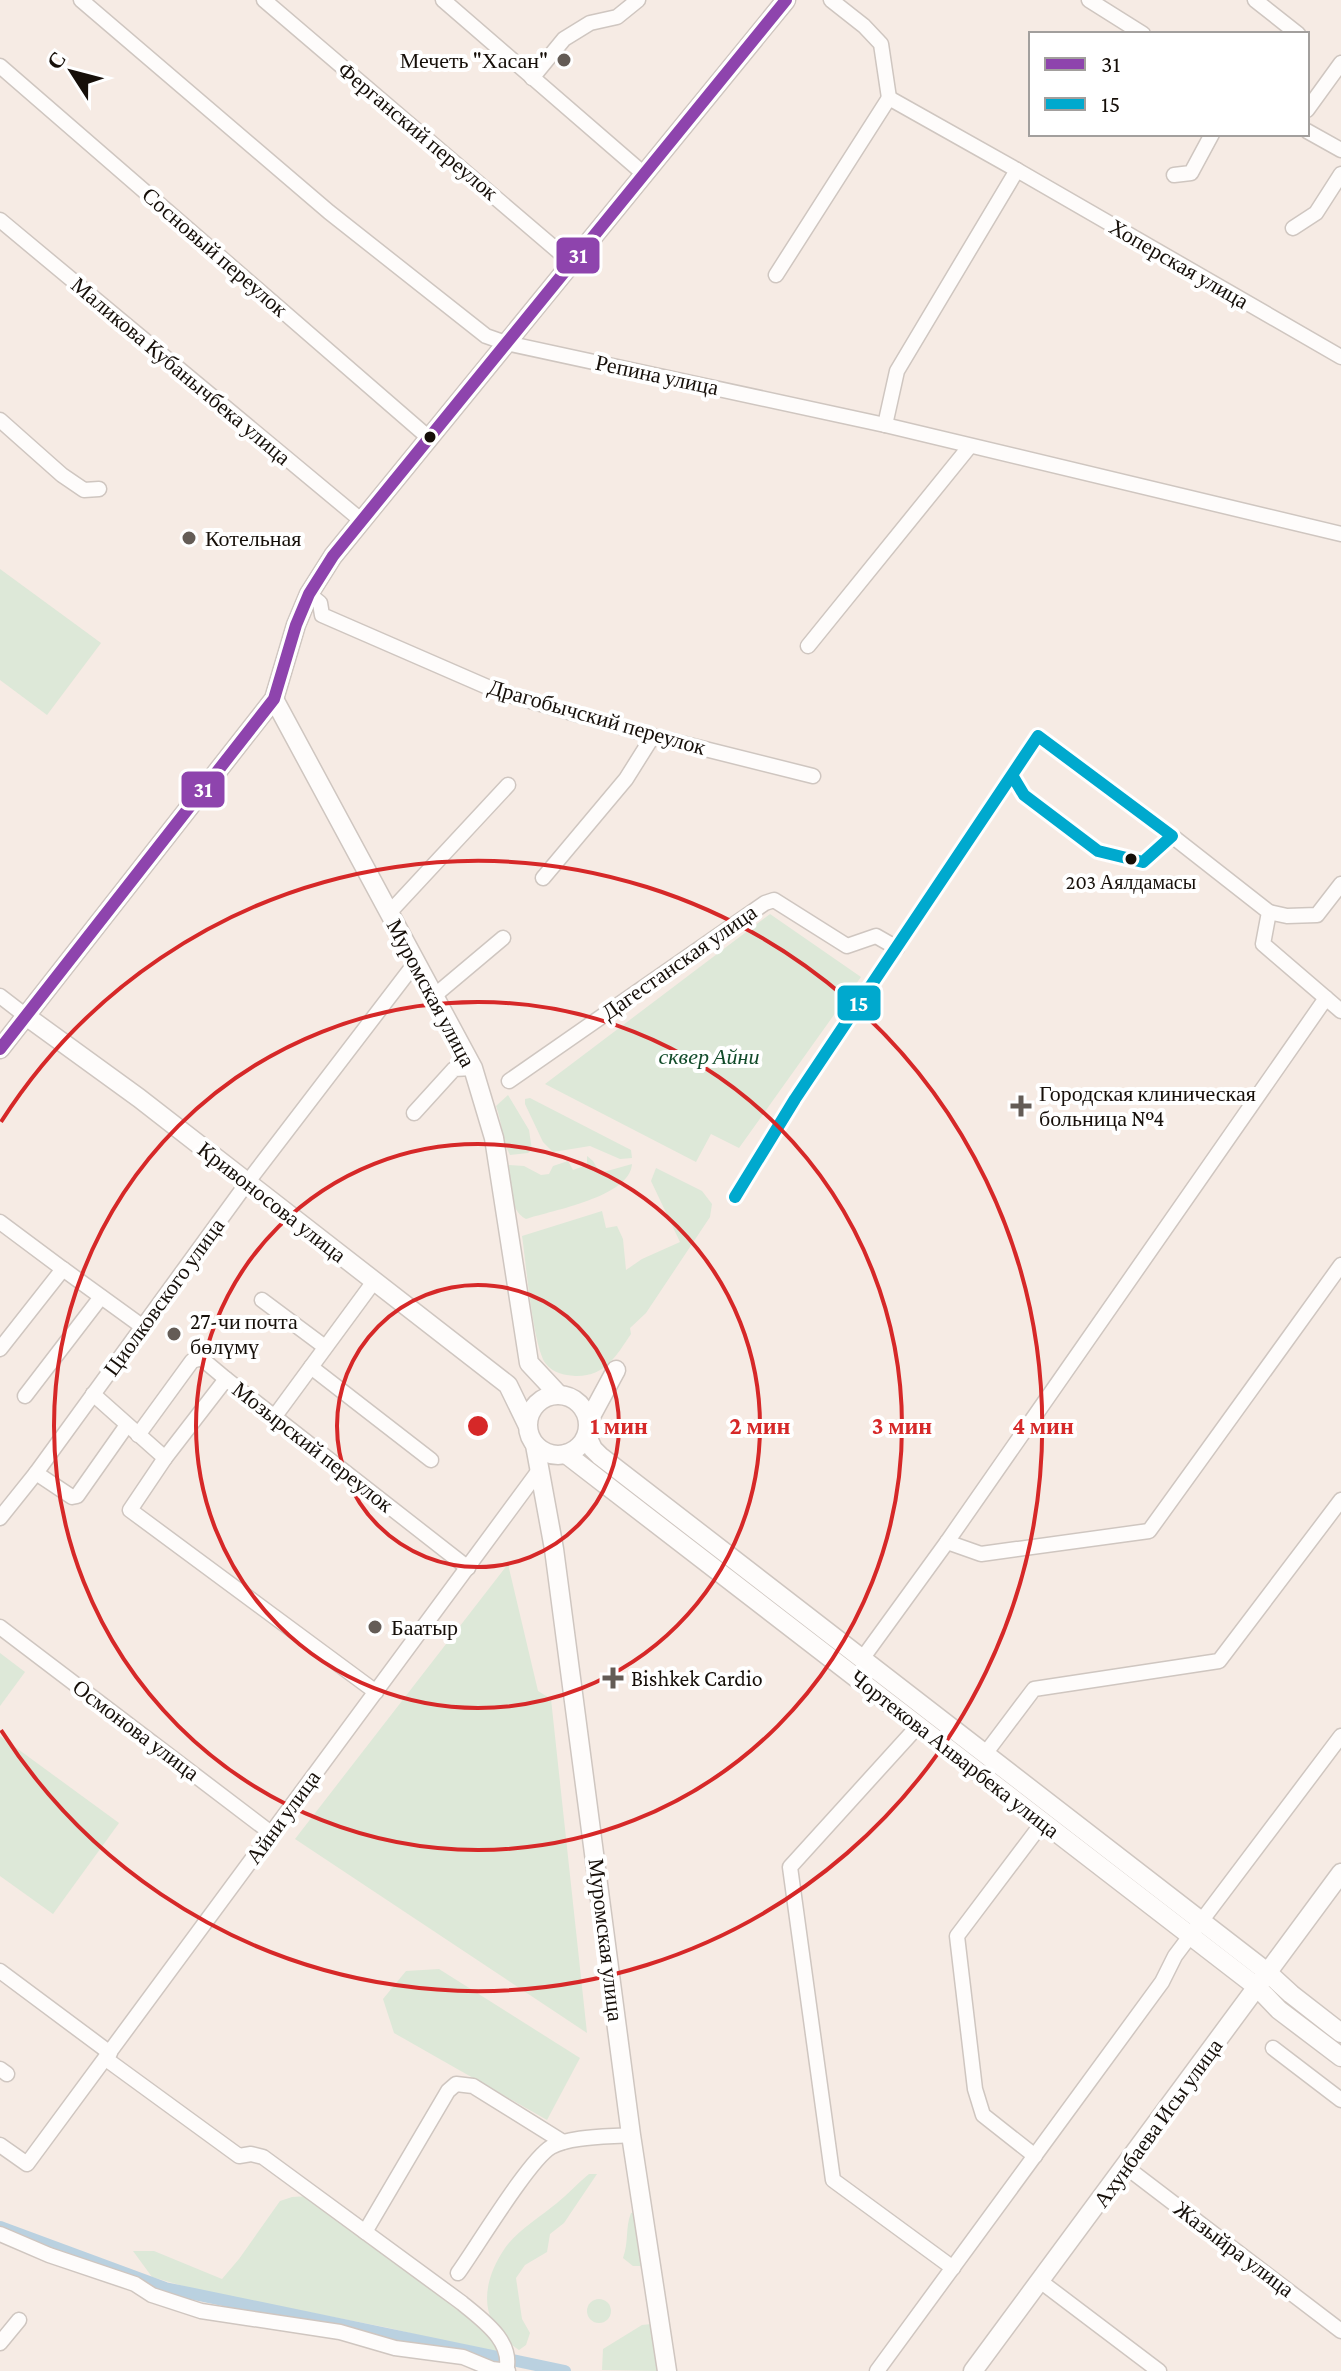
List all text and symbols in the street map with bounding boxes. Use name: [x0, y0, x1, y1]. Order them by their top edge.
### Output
north arrow: [32, 32, 112, 112]
legend: [1029, 32, 1309, 136]
text: С: [41, 47, 71, 74]
place label: Мечеть "Хасан": [400, 48, 548, 73]
text: 31: [1101, 50, 1120, 77]
marker: Мечеть "Хасан": [555, 51, 573, 69]
street label: Ферганский переулок: [333, 57, 503, 205]
text: 15: [1101, 90, 1120, 117]
street label: Сосновый переулок: [137, 182, 293, 322]
street label: Хоперская улица: [1105, 214, 1253, 314]
line badge: 31: [555, 236, 601, 275]
text: 31: [569, 243, 587, 268]
street label: Маликова Кубанычбека улица: [66, 272, 296, 470]
street label: Репина улица: [593, 350, 721, 400]
unlabelled marker: [422, 429, 438, 445]
place label: Котельная: [205, 526, 301, 551]
marker: Котельная: [180, 529, 198, 547]
street label: Драгобычский переулок: [485, 674, 709, 760]
line badge: 31: [180, 770, 226, 809]
text: 31: [194, 777, 212, 802]
marker: 203 Аялдамасы: [1123, 851, 1139, 867]
place label: 203 Аялдамасы: [1066, 871, 1196, 894]
street label: Дагестанская улица: [597, 899, 761, 1025]
street label: Муромская улица: [381, 915, 481, 1071]
line badge: 15: [836, 984, 882, 1022]
text: 15: [849, 991, 869, 1016]
park label: сквер Айни: [659, 1044, 759, 1069]
place label: Городская клиническая больница №4: [1039, 1081, 1256, 1131]
marker: Городская клиническая больница №4: [1010, 1095, 1032, 1117]
street label: Кривоносова улица: [193, 1136, 351, 1268]
street label: Циолковского улица: [99, 1213, 230, 1381]
place label: 27-чи почта бөлүмү: [190, 1309, 298, 1359]
marker: 27-чи почта бөлүмү: [165, 1325, 183, 1343]
street label: Мозырский переулок: [228, 1376, 399, 1518]
centre of rings: [464, 1412, 492, 1440]
text: 1 мин: [590, 1412, 648, 1439]
text: 2 мин: [730, 1412, 791, 1439]
text: 3 мин: [872, 1412, 932, 1439]
text: 4 мин: [1012, 1412, 1074, 1439]
place label: Баатыр: [391, 1615, 458, 1640]
marker: Баатыр: [366, 1618, 384, 1636]
street label: Чортекова Анварбека улица: [846, 1665, 1064, 1843]
place label: Bishkek Cardio: [631, 1666, 763, 1691]
marker: Bishkek Cardio: [602, 1667, 624, 1689]
street label: Осмонова улица: [68, 1674, 204, 1786]
street label: Айни улица: [241, 1765, 325, 1869]
street label: Муромская улица: [584, 1857, 628, 2023]
street label: Ахунбаева Исы улица: [1088, 2034, 1228, 2212]
street label: Жазыйра улица: [1169, 2196, 1299, 2302]

